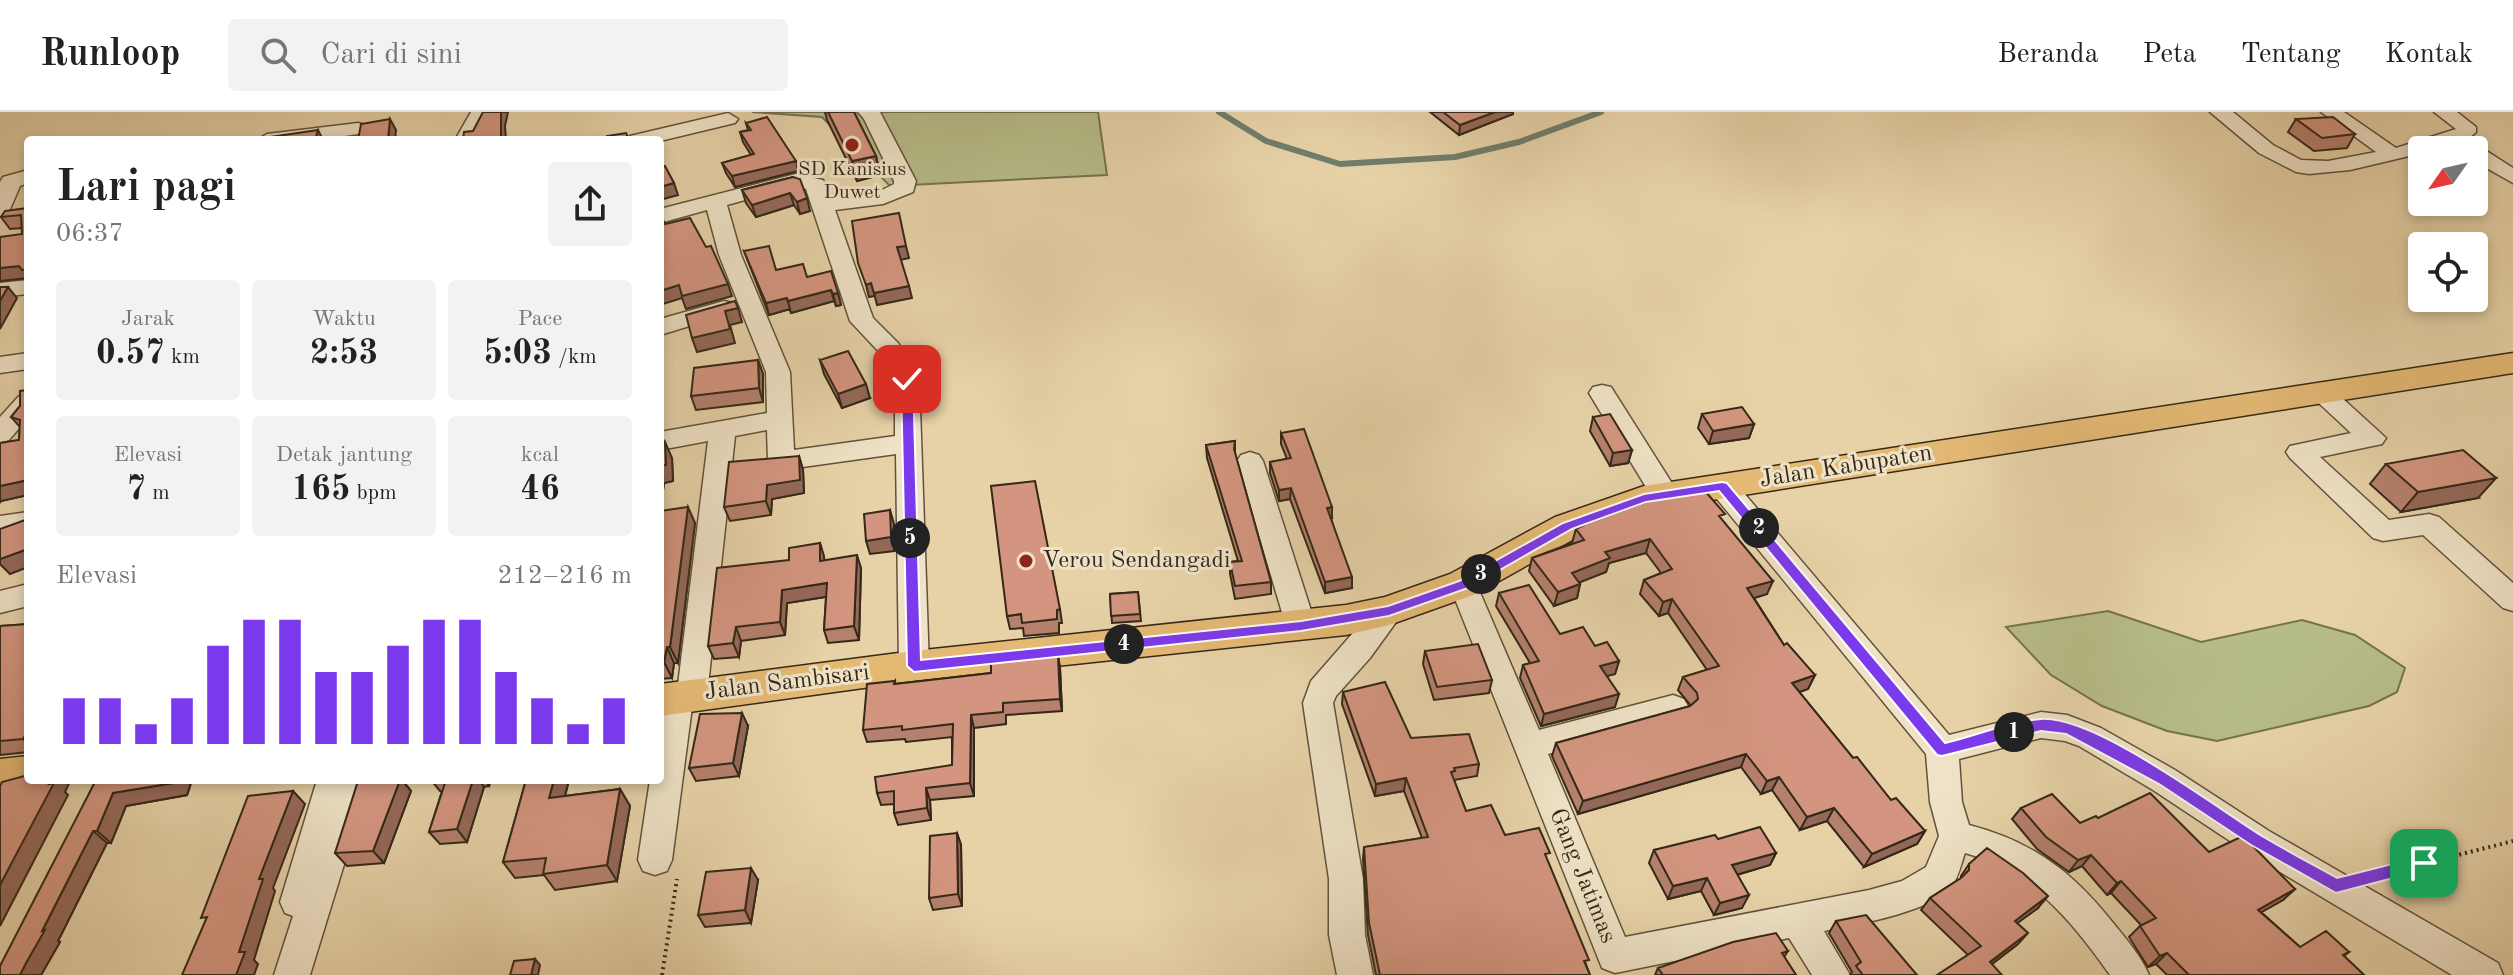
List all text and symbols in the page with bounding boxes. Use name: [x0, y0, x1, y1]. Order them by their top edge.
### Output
search box: [228, 19, 788, 91]
icon: search: [256, 33, 300, 77]
text: Runloop: [40, 36, 180, 74]
text: Cari di sini: [320, 40, 462, 70]
text: Beranda: [1997, 41, 2099, 69]
text: Peta: [2143, 41, 2197, 69]
text: Tentang: [2241, 41, 2341, 69]
text: Kontak: [2385, 41, 2473, 69]
marker: SD Kanisius Duwet: [843, 136, 861, 154]
north arrow: [2408, 136, 2488, 216]
map controls: [2408, 136, 2488, 312]
place label: SD Kanisius Duwet: [798, 160, 906, 203]
button: share: [548, 162, 632, 246]
text: Lari pagi: [56, 166, 236, 210]
text: 06:37: [56, 221, 124, 247]
button: locate: [2408, 232, 2488, 312]
text: Jarak: [121, 308, 175, 330]
text: Waktu: [312, 308, 376, 330]
text: Pace: [518, 308, 562, 330]
text: 0.57: [96, 337, 165, 371]
text: 2:53: [310, 337, 378, 371]
text: 5:03: [483, 337, 552, 371]
pin: [873, 345, 941, 413]
text: km: [165, 346, 200, 368]
text: /km: [552, 346, 597, 368]
icon: check: [885, 357, 929, 401]
street label: Jalan Kabupaten: [1758, 441, 1934, 493]
text: Elevasi: [114, 444, 182, 466]
text: Detak jantung: [276, 444, 412, 466]
text: kcal: [521, 444, 559, 466]
text: 7: [126, 473, 146, 507]
text: 165: [291, 473, 350, 507]
text: 46: [520, 473, 560, 507]
text: m: [146, 482, 170, 504]
text: bpm: [350, 482, 397, 504]
pin: 2: [1739, 508, 1779, 548]
text: 2: [1753, 517, 1765, 539]
pin: 5: [890, 518, 930, 558]
text: 5: [904, 527, 916, 549]
place label: Verou Sendangadi: [1042, 549, 1231, 573]
marker: Verou Sendangadi: [1017, 552, 1035, 570]
pin: 3: [1461, 554, 1501, 594]
text: Elevasi: [56, 563, 137, 589]
text: 212–216 m: [497, 563, 632, 589]
text: 3: [1475, 563, 1487, 585]
pin: 4: [1104, 624, 1144, 664]
text: 4: [1118, 633, 1130, 655]
street label: Jalan Sambisari: [703, 661, 871, 705]
pin: 1: [1994, 712, 2034, 752]
text: 1: [2008, 721, 2020, 743]
street label: Gang Jatimas: [1544, 805, 1620, 947]
pin: [2390, 829, 2458, 897]
icon: arrive: [2402, 841, 2446, 885]

